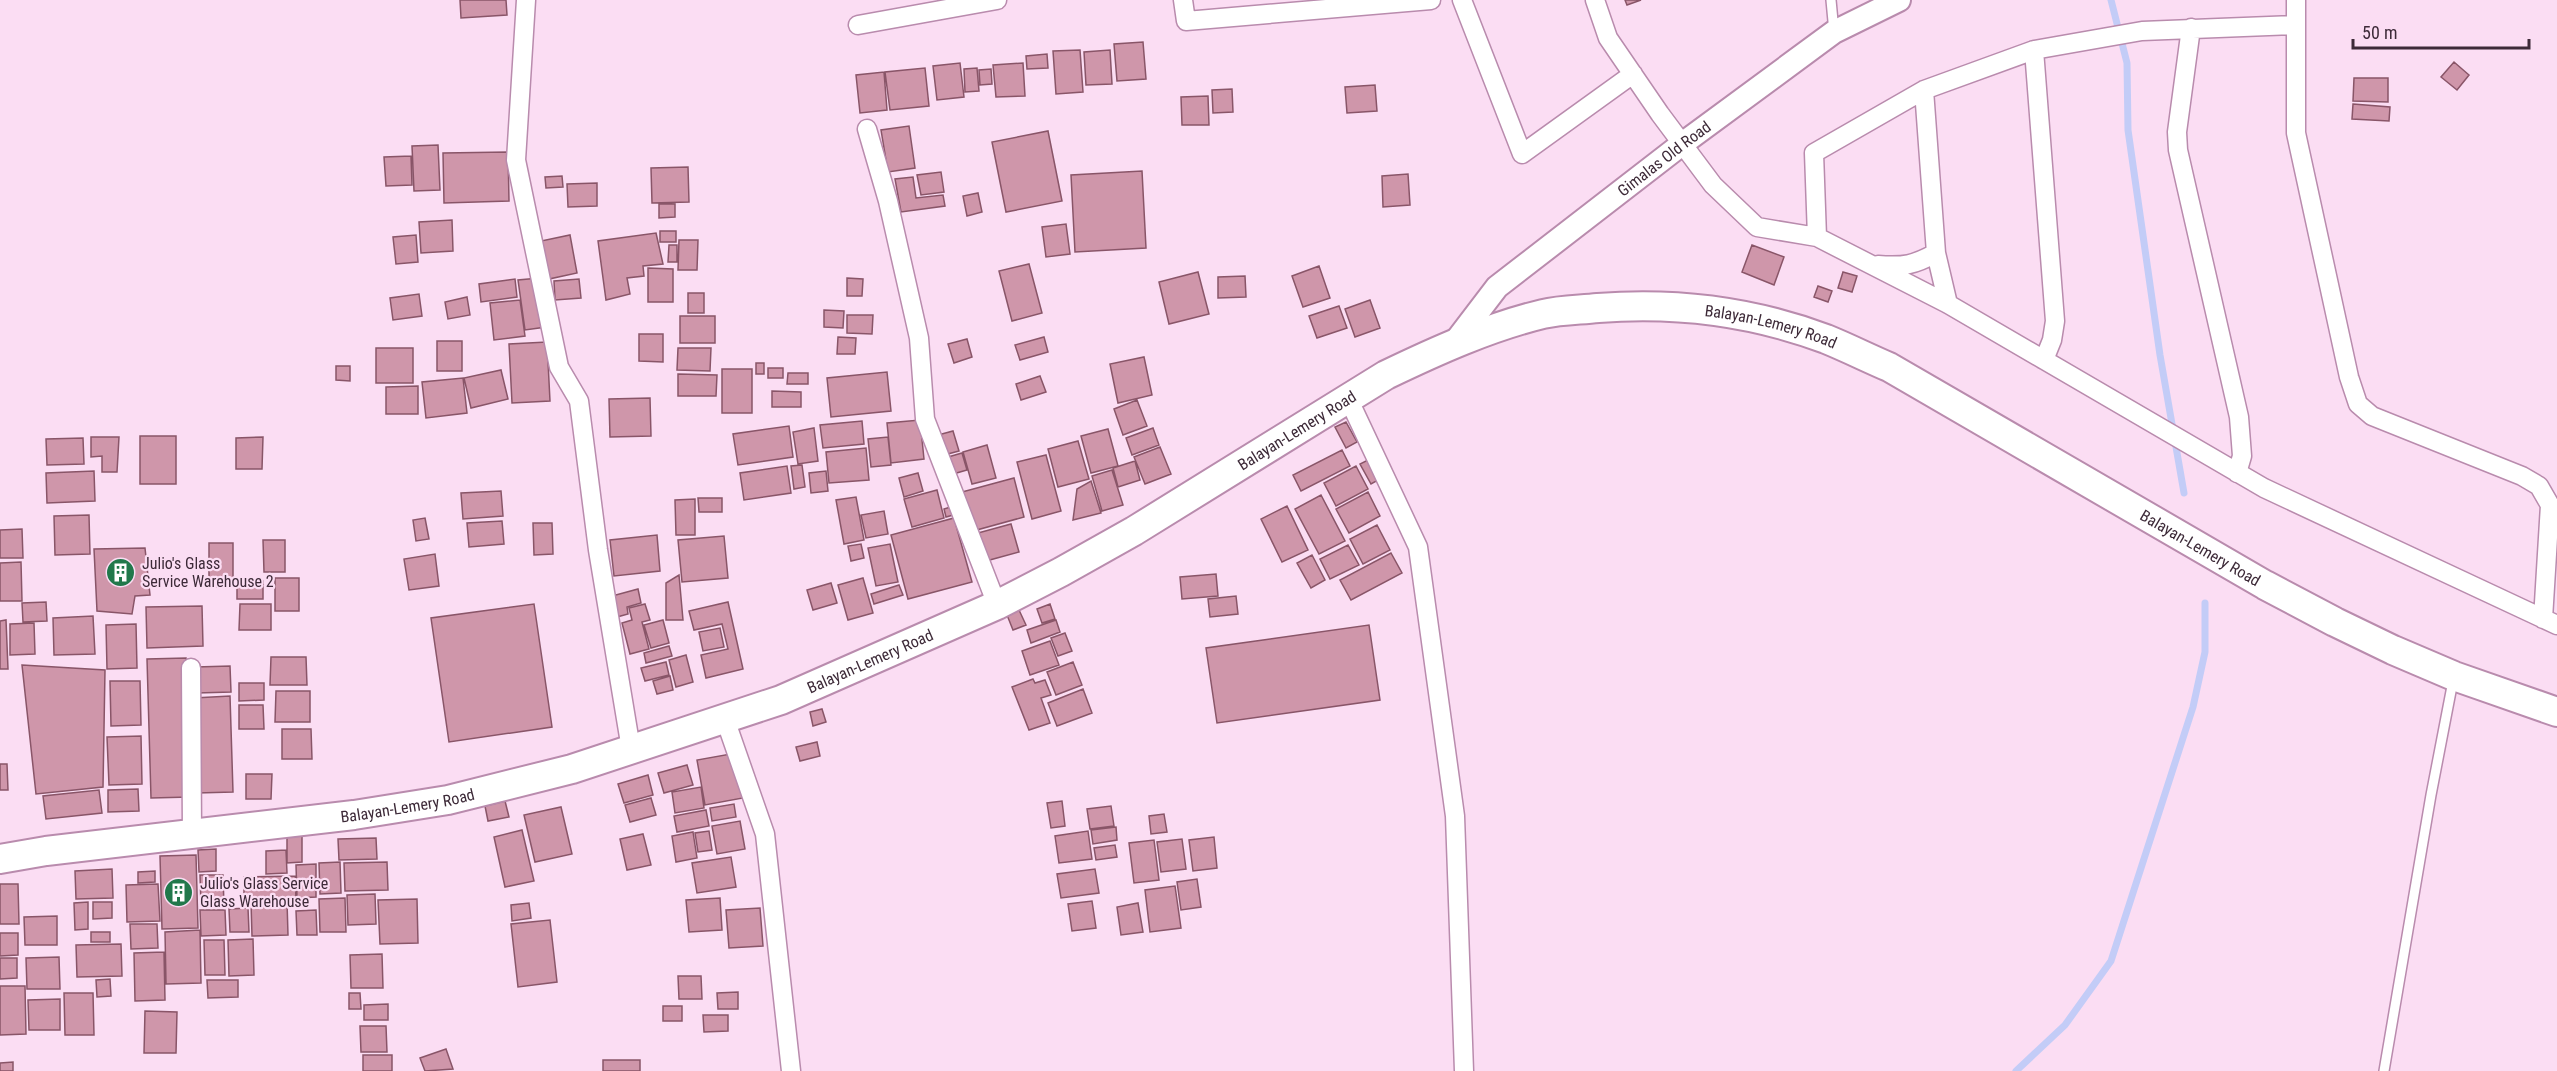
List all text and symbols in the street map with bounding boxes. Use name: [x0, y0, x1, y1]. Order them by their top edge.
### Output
scale bar: [2353, 12, 2528, 50]
text: 50 m: [2362, 22, 2397, 43]
street label: Gimalas Old Road: [1614, 117, 1714, 200]
street label: Balayan-Lemery Road: [1704, 301, 1840, 352]
street label: Balayan-Lemery Road: [1234, 386, 1359, 474]
street label: Balayan-Lemery Road: [2137, 505, 2264, 590]
place label: Julio's Glass Service Warehouse 2: [142, 554, 274, 591]
building icon: Julio's Glass Service Warehouse 2: [105, 556, 137, 588]
street label: Balayan-Lemery Road: [804, 625, 936, 697]
street label: Balayan-Lemery Road: [339, 784, 476, 826]
place label: Julio's Glass Service Glass Warehouse: [200, 874, 328, 911]
building icon: Julio's Glass Service Glass Warehouse: [163, 876, 195, 908]

